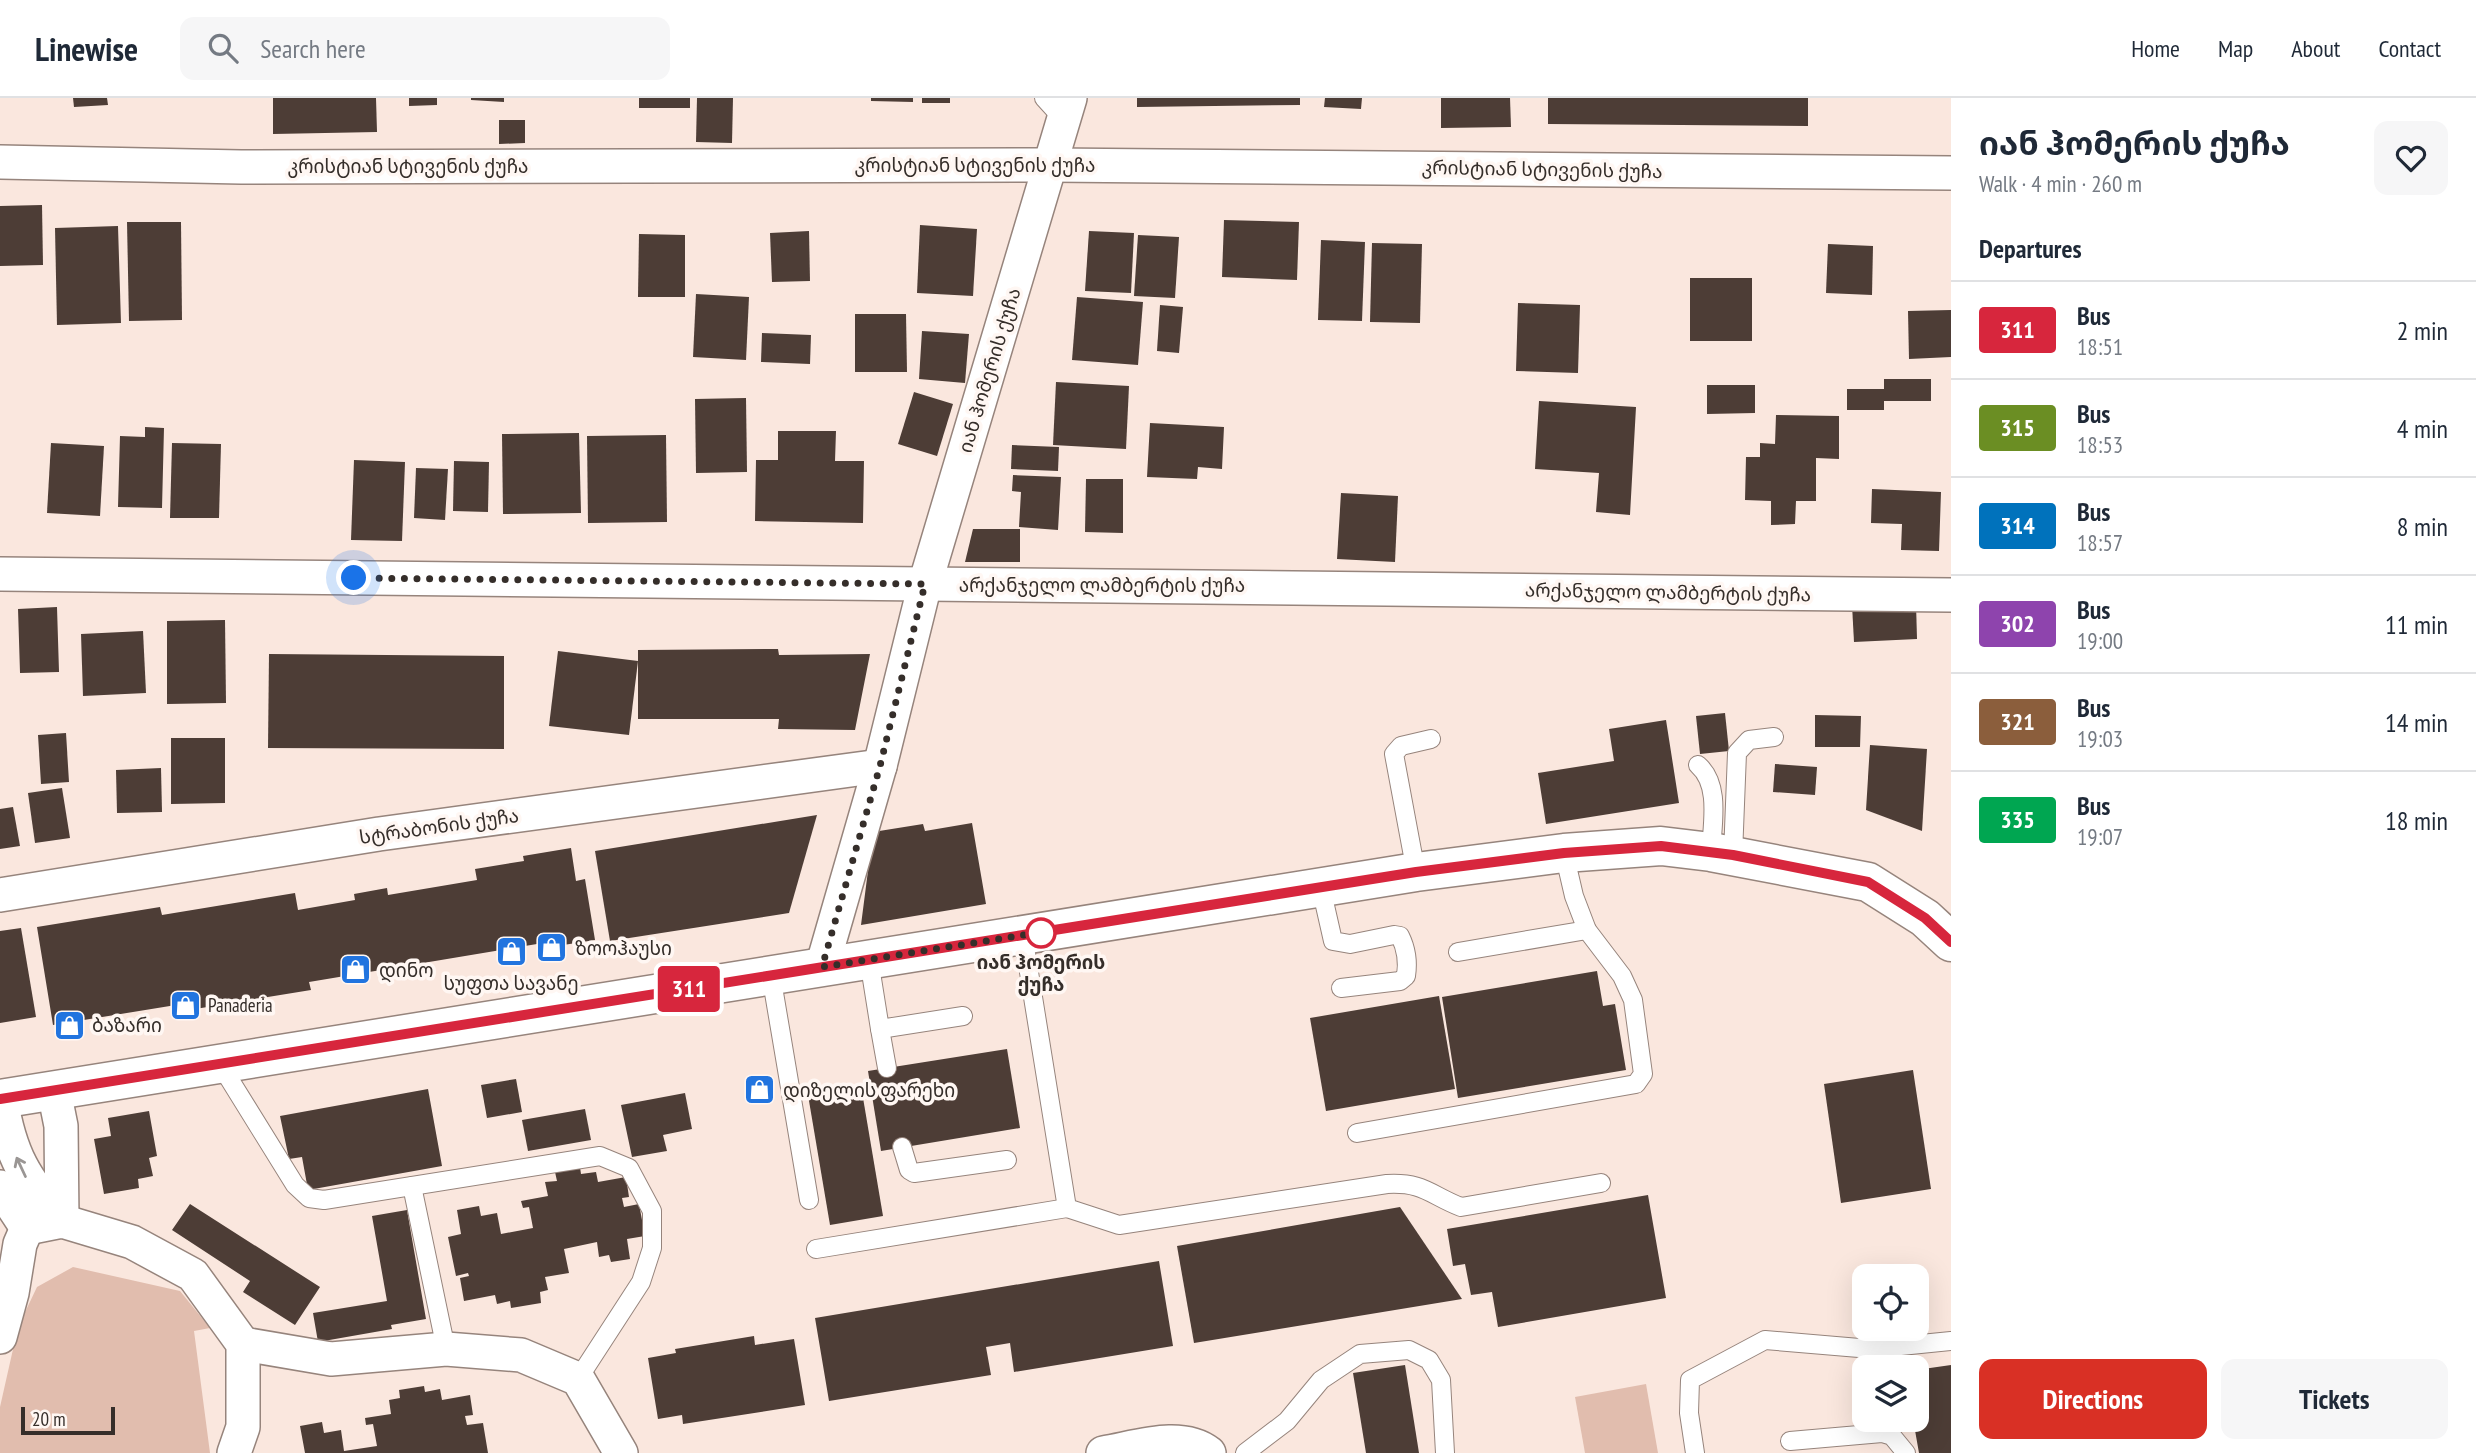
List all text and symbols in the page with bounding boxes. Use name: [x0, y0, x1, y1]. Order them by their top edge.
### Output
search box: [180, 17, 670, 80]
text: Linewise: [35, 27, 138, 70]
icon: search: [204, 29, 242, 67]
text: Search here: [260, 32, 366, 65]
text: Home: [2131, 33, 2180, 64]
text: Map: [2218, 33, 2253, 64]
text: About: [2291, 33, 2340, 64]
text: Contact: [2378, 33, 2441, 64]
text: იან ჰომერის ქუჩა: [1979, 121, 2290, 164]
button: heart: [2374, 121, 2448, 195]
street label: კრისტიან სტივენის ქუჩა: [855, 153, 1095, 177]
street label: კრისტიან სტივენის ქუჩა: [288, 154, 528, 178]
street label: კრისტიან სტივენის ქუჩა: [1421, 155, 1663, 183]
text: Walk · 4 min · 260 m: [1979, 169, 2142, 198]
text: Departures: [1979, 232, 2082, 265]
street label: იან ჰომერის ქუჩა: [952, 285, 1026, 455]
text: Bus: [2077, 299, 2110, 332]
text: 311: [2000, 314, 2035, 345]
text: 2 min: [2397, 314, 2448, 347]
text: 18:51: [2077, 332, 2123, 361]
text: Bus: [2077, 397, 2110, 430]
text: 315: [2000, 412, 2035, 443]
text: 4 min: [2397, 412, 2448, 445]
text: 18:53: [2077, 430, 2123, 459]
text: Bus: [2077, 495, 2110, 528]
text: 314: [2000, 510, 2035, 541]
text: 8 min: [2397, 510, 2448, 543]
text: 18:57: [2077, 528, 2123, 557]
your location: [336, 560, 371, 595]
street label: არქანჯელო ლამბერტის ქუჩა: [959, 573, 1245, 598]
street label: არქანჯელო ლამბერტის ქუჩა: [1525, 578, 1811, 607]
text: Bus: [2077, 593, 2110, 626]
text: 302: [2000, 608, 2035, 639]
text: 11 min: [2385, 608, 2448, 641]
text: 19:00: [2077, 626, 2123, 655]
text: Bus: [2077, 691, 2110, 724]
text: 321: [2000, 706, 2035, 737]
text: 14 min: [2385, 706, 2448, 739]
text: 19:03: [2077, 724, 2123, 753]
text: Bus: [2077, 789, 2110, 822]
street label: სტრაბონის ქუჩა: [358, 803, 520, 849]
text: 335: [2000, 804, 2035, 835]
text: 18 min: [2385, 804, 2448, 837]
text: 19:07: [2077, 822, 2123, 851]
marker: იან ჰომერის ქუჩა: [1026, 918, 1056, 948]
shop icon: ზოოჰაუსი: [535, 931, 569, 965]
shop icon: სუფთა სავანე: [494, 935, 528, 969]
place label: ზოოჰაუსი: [575, 936, 672, 960]
place label: იან ჰომერის ქუჩა: [977, 950, 1105, 996]
shop icon: დინო: [339, 953, 373, 987]
place label: დინო: [379, 958, 433, 983]
line badge: 311: [649, 966, 729, 1012]
place label: სუფთა სავანე: [443, 971, 579, 995]
text: 311: [672, 973, 706, 1004]
shop icon: Panaderia: [168, 988, 202, 1022]
place label: Panaderia: [208, 993, 273, 1017]
shop icon: ბაზარი: [52, 1008, 86, 1042]
place label: ბაზარი: [92, 1013, 162, 1037]
shop icon: დიზელის ფარეხი: [743, 1073, 777, 1107]
place label: დიზელის ფარეხი: [783, 1078, 955, 1103]
one-way arrow: [14, 1157, 27, 1178]
map controls: [1852, 1264, 1929, 1432]
button: locate: [1852, 1264, 1929, 1341]
button: layers: [1852, 1355, 1929, 1432]
button: Directions: [1979, 1359, 2207, 1439]
button: Tickets: [2221, 1359, 2448, 1439]
scale bar: [21, 1404, 116, 1436]
text: 20 m: [32, 1407, 66, 1431]

